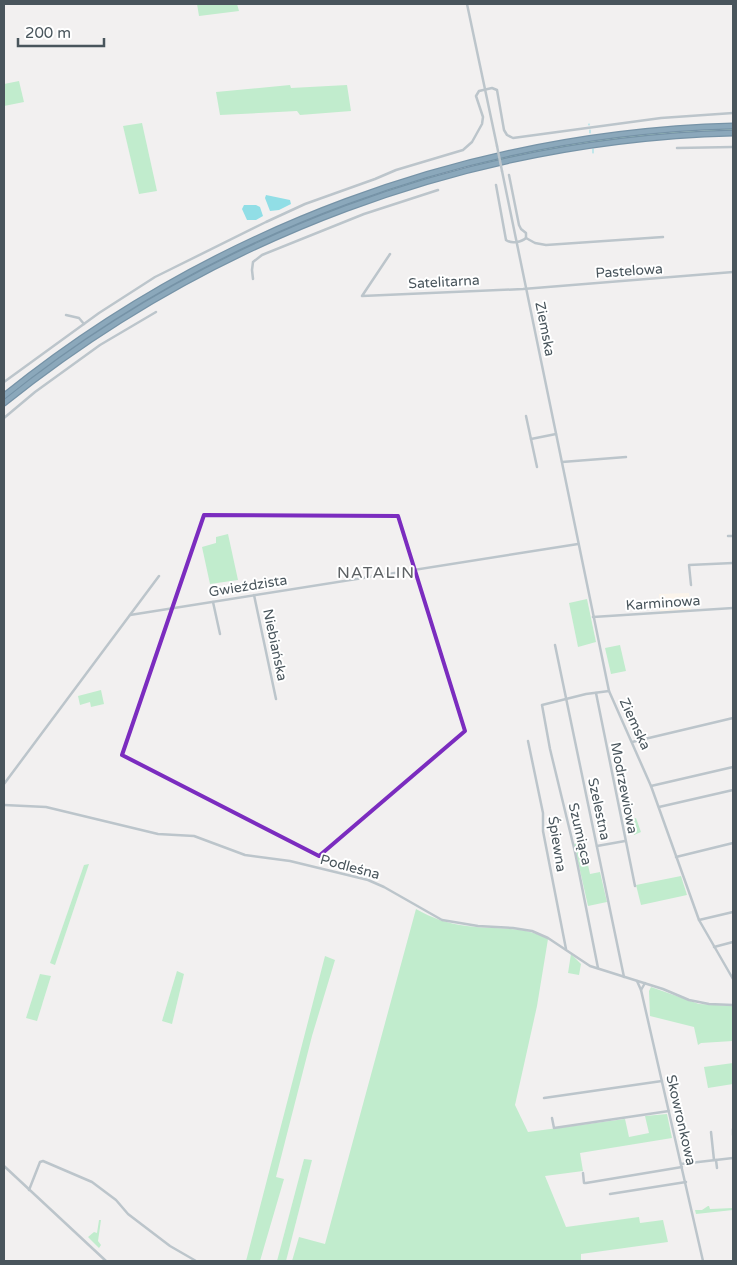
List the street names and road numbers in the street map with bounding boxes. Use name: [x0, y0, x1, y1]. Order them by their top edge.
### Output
street label: Pastelowa: [595, 260, 663, 282]
street label: Satelitarna: [408, 272, 480, 292]
street label: Ziemska: [531, 300, 559, 358]
street label: Gwieździsta: [208, 571, 288, 601]
street label: Karminowa: [625, 592, 701, 614]
street label: Niebiańska: [259, 607, 291, 683]
street label: Ziemska: [616, 695, 654, 753]
street label: Modrzewiowa: [607, 741, 641, 835]
street label: Szelestna: [584, 776, 614, 842]
street label: Szumiąca: [565, 801, 595, 867]
street label: Śpiewna: [544, 815, 570, 873]
street label: Podleśna: [318, 851, 382, 883]
street label: Skowronkowa: [662, 1073, 700, 1167]

